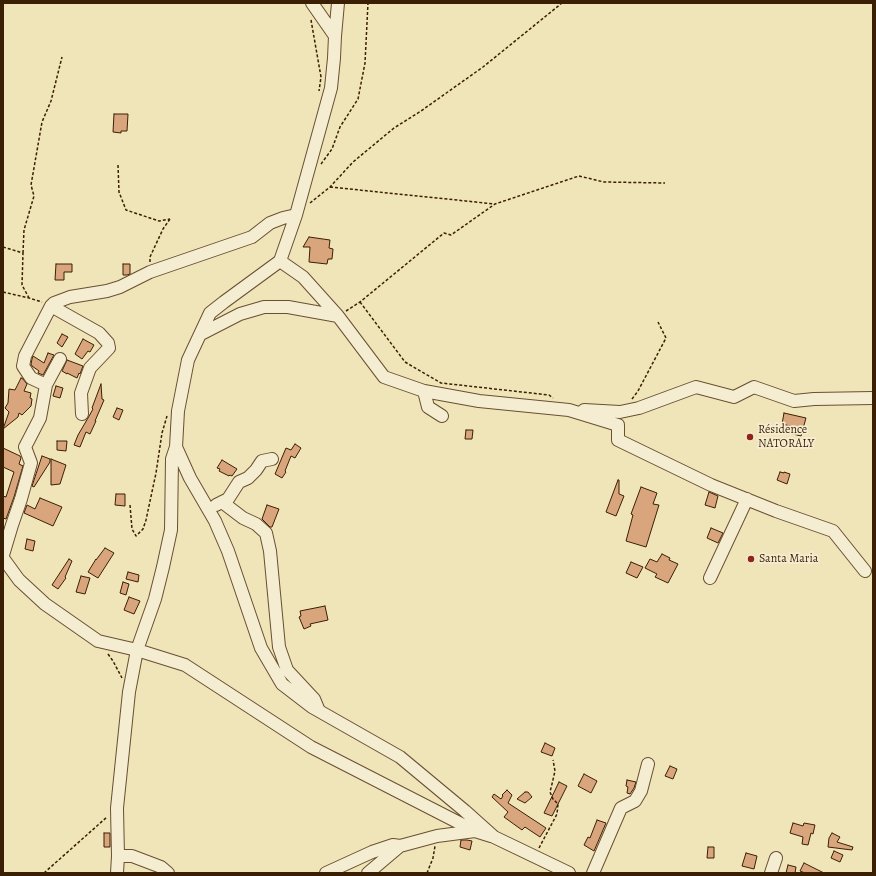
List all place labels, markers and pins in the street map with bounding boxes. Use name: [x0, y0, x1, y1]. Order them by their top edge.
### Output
place label: Résidence NATORALY: [758, 423, 814, 451]
marker: Résidence NATORALY: [745, 432, 755, 442]
place label: Santa Maria: [759, 552, 818, 566]
marker: Santa Maria: [746, 554, 756, 564]

